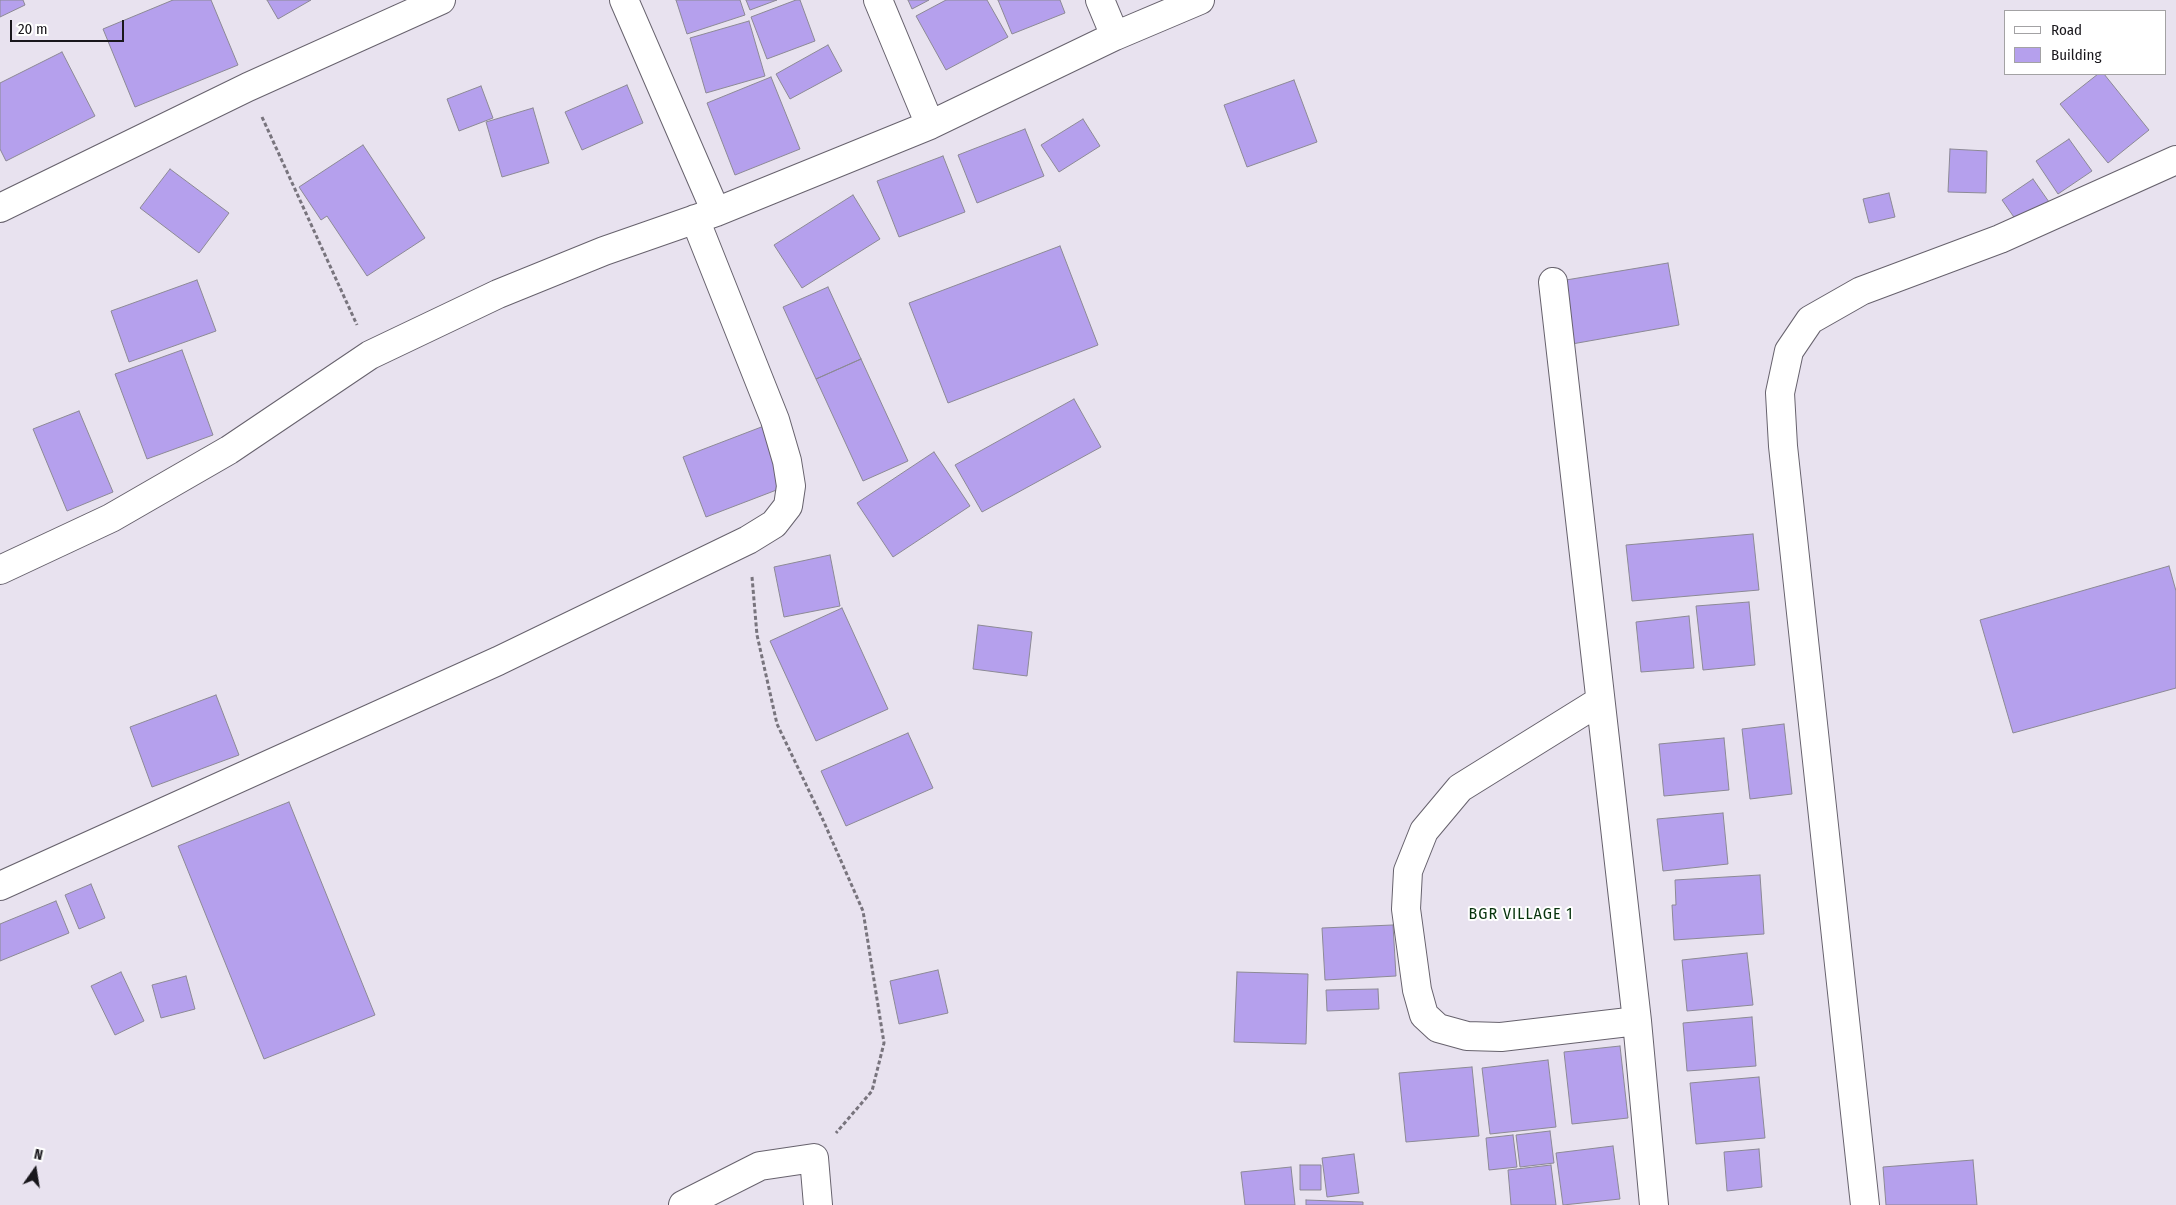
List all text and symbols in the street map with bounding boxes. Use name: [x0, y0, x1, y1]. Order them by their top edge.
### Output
scale bar: [12, 10, 126, 42]
legend: [2004, 10, 2166, 75]
text: 20 m: [18, 20, 48, 38]
text: Road: [2051, 21, 2082, 39]
text: Building: [2051, 46, 2102, 64]
district label: BGR VILLAGE 1: [1467, 905, 1575, 925]
north arrow: [10, 1145, 60, 1195]
text: N: [32, 1146, 44, 1164]

